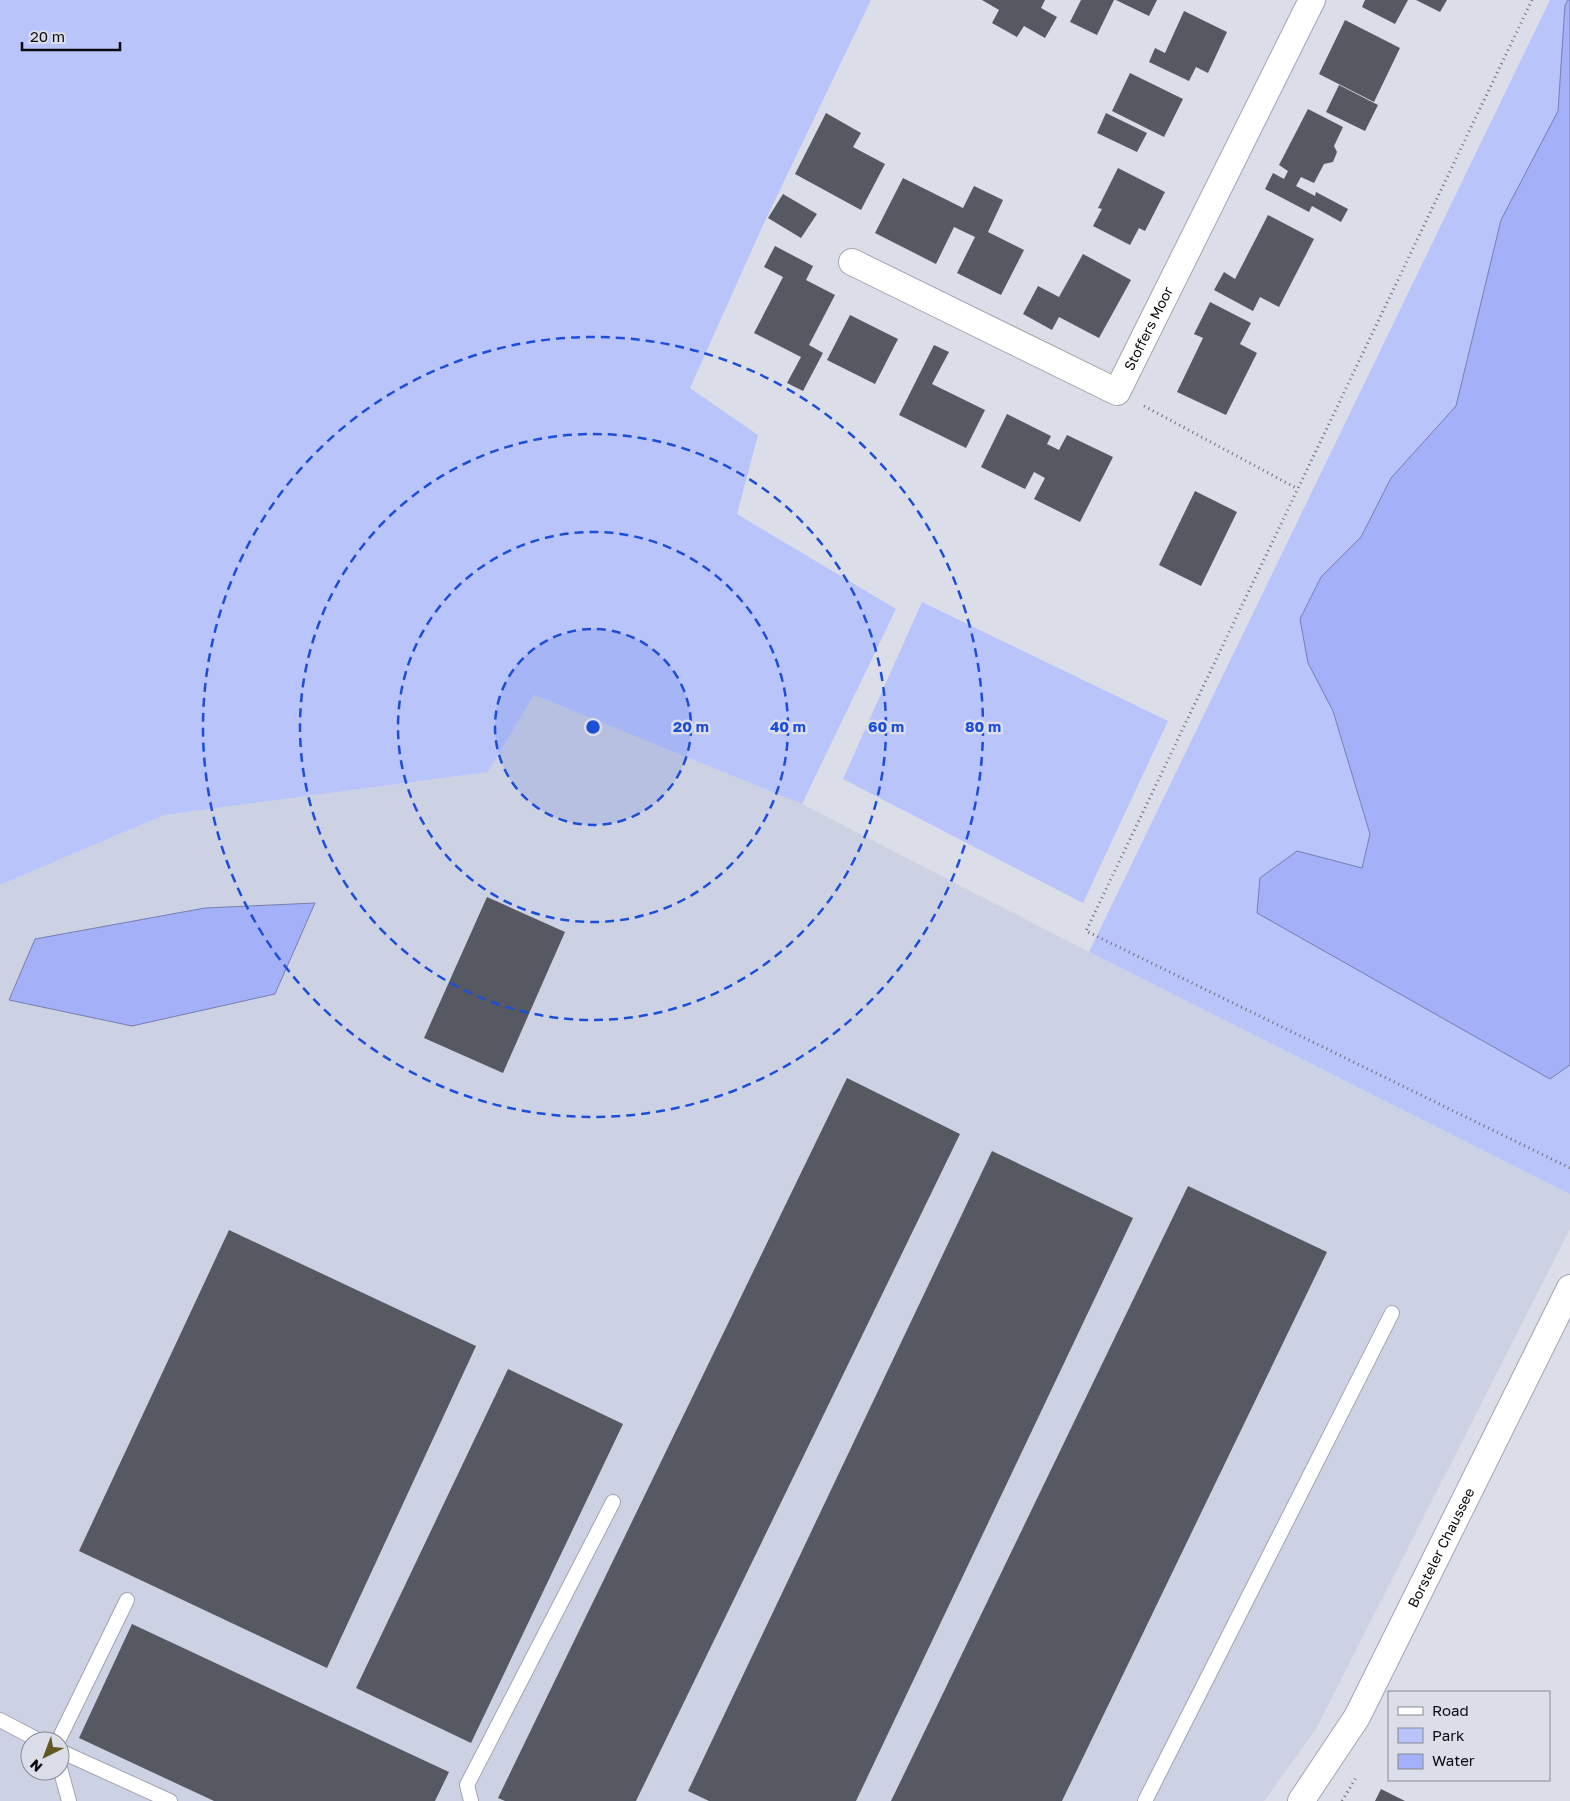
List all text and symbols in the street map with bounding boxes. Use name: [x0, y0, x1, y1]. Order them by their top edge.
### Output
scale bar: [22, 20, 120, 52]
text: 20 m: [30, 27, 65, 45]
street label: Stoffers Moor: [1120, 283, 1176, 373]
text: 20 m: [673, 717, 709, 735]
text: 40 m: [770, 717, 806, 735]
text: 60 m: [868, 717, 904, 735]
text: 80 m: [965, 717, 1001, 735]
centre of rings: [584, 718, 602, 736]
street label: Borsteler Chaussee: [1404, 1485, 1477, 1610]
legend: [1388, 1691, 1550, 1781]
text: Road: [1432, 1701, 1469, 1719]
text: Park: [1432, 1726, 1465, 1744]
north arrow: [20, 1731, 70, 1781]
text: Water: [1432, 1751, 1475, 1769]
text: N: [26, 1756, 46, 1776]

